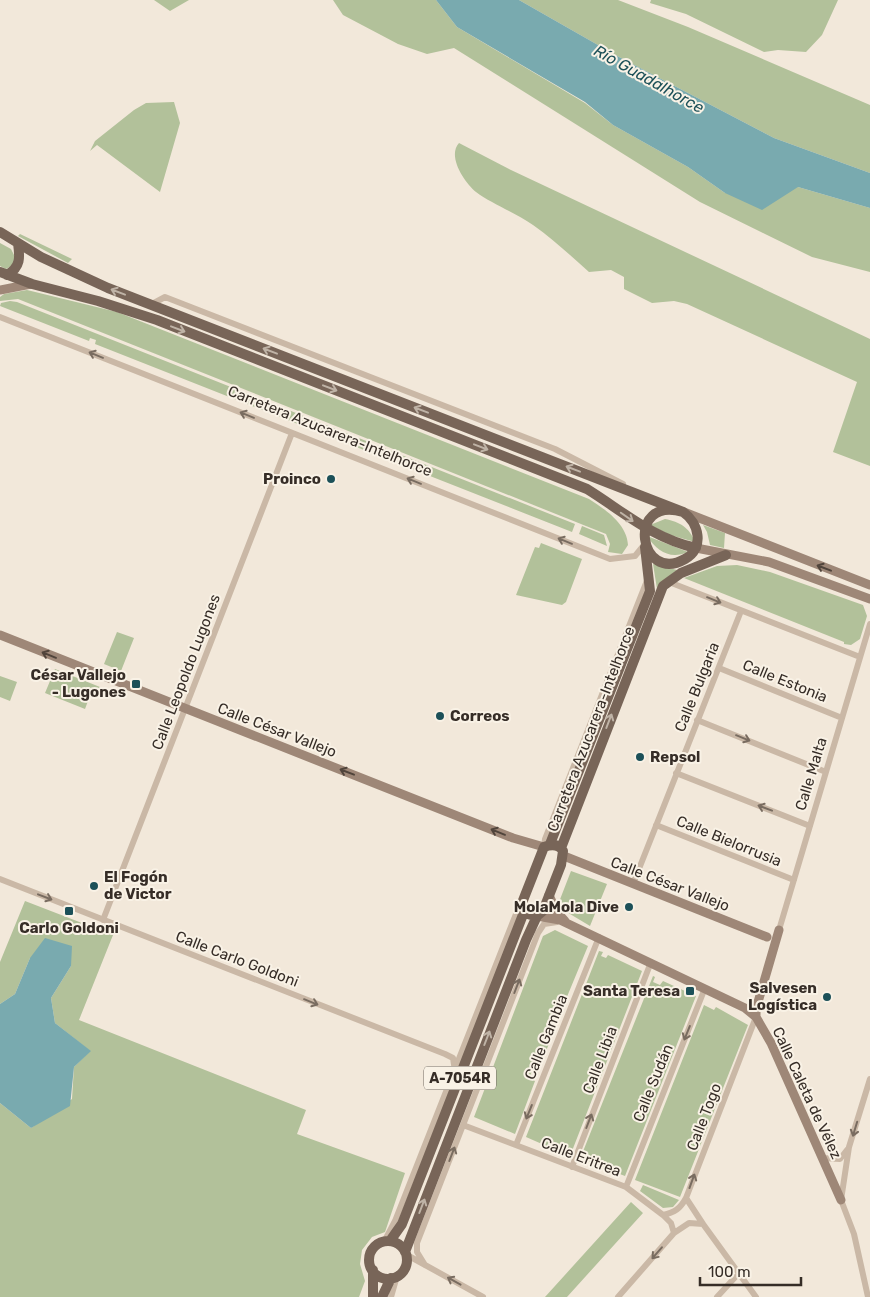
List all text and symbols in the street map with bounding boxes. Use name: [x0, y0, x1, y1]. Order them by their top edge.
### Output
water label: Río Guadalhorce: [591, 41, 707, 117]
one-way arrow: [111, 287, 127, 296]
one-way arrow: [171, 325, 186, 334]
one-way arrow: [263, 346, 278, 355]
one-way arrow: [88, 350, 104, 359]
street label: Carretera Azucarera-Intelhorce: [225, 382, 435, 480]
one-way arrow: [322, 384, 337, 393]
one-way arrow: [414, 405, 429, 414]
one-way arrow: [240, 410, 255, 419]
one-way arrow: [473, 443, 488, 452]
one-way arrow: [565, 464, 581, 473]
place label: Proinco: [263, 470, 321, 488]
marker: Proinco: [325, 473, 337, 485]
one-way arrow: [407, 476, 422, 485]
one-way arrow: [619, 512, 633, 522]
one-way arrow: [558, 536, 573, 545]
one-way arrow: [817, 562, 832, 572]
street label: Calle Leopoldo Lugones: [148, 591, 224, 752]
one-way arrow: [706, 596, 721, 606]
street label: Carretera Azucarera-Intelhorce: [543, 624, 639, 834]
street label: Calle Bulgaria: [671, 640, 723, 734]
one-way arrow: [42, 650, 58, 659]
street label: Calle Estonia: [740, 656, 830, 706]
place label: César Vallejo - Lugones: [31, 666, 126, 701]
marker: César Vallejo - Lugones: [130, 678, 142, 690]
street label: Calle César Vallejo: [215, 699, 339, 761]
place label: Correos: [450, 707, 510, 725]
marker: Correos: [434, 710, 446, 722]
one-way arrow: [606, 713, 615, 728]
one-way arrow: [735, 734, 750, 743]
street label: Calle Malta: [791, 735, 831, 813]
place label: Repsol: [650, 748, 700, 766]
marker: Repsol: [634, 751, 646, 763]
one-way arrow: [340, 767, 355, 776]
one-way arrow: [757, 803, 773, 812]
street label: Calle Bielorrusia: [674, 812, 784, 870]
one-way arrow: [491, 826, 506, 835]
street label: Calle César Vallejo: [608, 853, 732, 915]
place label: El Fogón de Victor: [104, 868, 172, 903]
marker: El Fogón de Victor: [88, 880, 100, 892]
one-way arrow: [37, 893, 53, 902]
place label: MolaMola Dive: [514, 898, 619, 916]
marker: MolaMola Dive: [623, 901, 635, 913]
marker: Carlo Goldoni: [63, 905, 75, 917]
place label: Carlo Goldoni: [19, 919, 119, 937]
street label: Calle Carlo Goldoni: [173, 927, 301, 991]
one-way arrow: [513, 979, 523, 994]
place label: Salvesen Logística: [748, 979, 817, 1014]
place label: Santa Teresa: [583, 982, 680, 1000]
marker: Santa Teresa: [684, 985, 696, 997]
marker: Salvesen Logística: [821, 991, 833, 1003]
street label: Calle Gambia: [521, 992, 571, 1082]
one-way arrow: [303, 998, 318, 1007]
street label: Calle Libia: [579, 1024, 621, 1096]
street label: Calle Caleta de Vélez: [769, 1024, 846, 1162]
one-way arrow: [681, 1026, 690, 1041]
one-way arrow: [483, 1031, 493, 1046]
street label: Calle Sudán: [629, 1041, 677, 1125]
road number: A-7054R: [424, 1066, 496, 1090]
street label: Calle Togo: [683, 1081, 725, 1153]
one-way arrow: [524, 1104, 533, 1120]
one-way arrow: [585, 1114, 594, 1129]
one-way arrow: [849, 1121, 859, 1137]
street label: Calle Eritrea: [538, 1134, 624, 1180]
one-way arrow: [448, 1147, 457, 1162]
one-way arrow: [688, 1174, 697, 1189]
one-way arrow: [417, 1199, 427, 1214]
one-way arrow: [651, 1246, 663, 1259]
scale bar: [700, 1254, 801, 1286]
text: 100 m: [708, 1263, 750, 1281]
one-way arrow: [446, 1276, 461, 1286]

